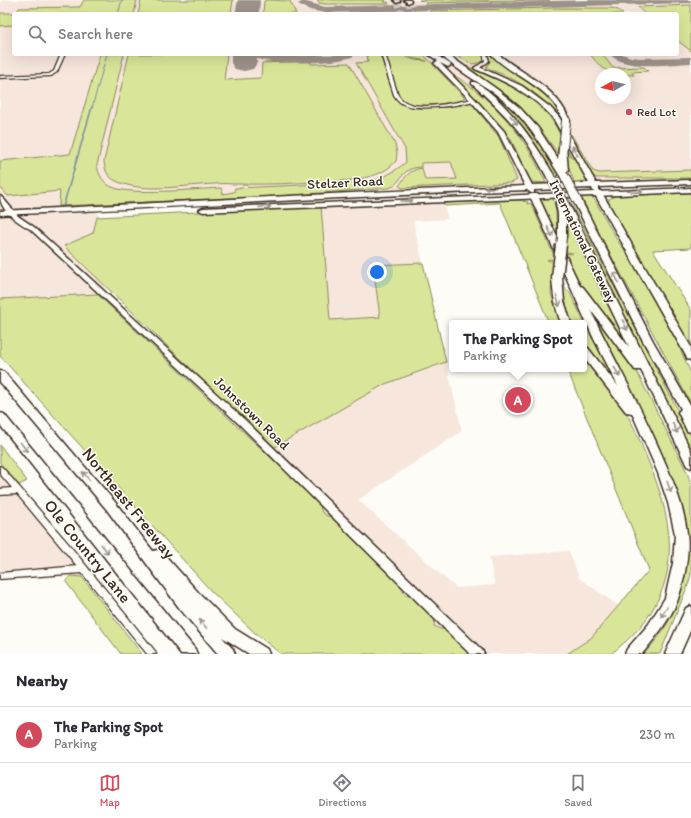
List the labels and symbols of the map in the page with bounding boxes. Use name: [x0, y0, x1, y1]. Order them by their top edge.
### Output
north arrow: [595, 68, 631, 104]
place label: Red Lot: [637, 105, 676, 119]
marker: Red Lot: [624, 107, 634, 117]
one-way arrow: [510, 115, 519, 125]
one-way arrow: [570, 145, 578, 157]
street label: Stelzer Road: [307, 172, 384, 193]
street label: International Gateway: [545, 177, 620, 306]
one-way arrow: [484, 185, 497, 192]
one-way arrow: [630, 188, 643, 196]
one-way arrow: [400, 197, 413, 205]
one-way arrow: [258, 203, 271, 211]
one-way arrow: [547, 225, 554, 237]
your location: [367, 262, 387, 282]
one-way arrow: [612, 271, 619, 283]
one-way arrow: [555, 294, 563, 307]
one-way arrow: [622, 319, 629, 331]
one-way arrow: [613, 365, 621, 377]
street label: Johnstown Road: [210, 373, 293, 454]
pin: A: [505, 385, 531, 415]
one-way arrow: [671, 421, 679, 433]
one-way arrow: [20, 442, 28, 453]
street label: Northeast Freeway: [78, 443, 180, 563]
one-way arrow: [81, 471, 90, 482]
one-way arrow: [665, 481, 673, 493]
street label: Ole Country Lane: [40, 495, 136, 607]
one-way arrow: [101, 543, 110, 554]
one-way arrow: [659, 606, 667, 618]
one-way arrow: [199, 620, 208, 630]

